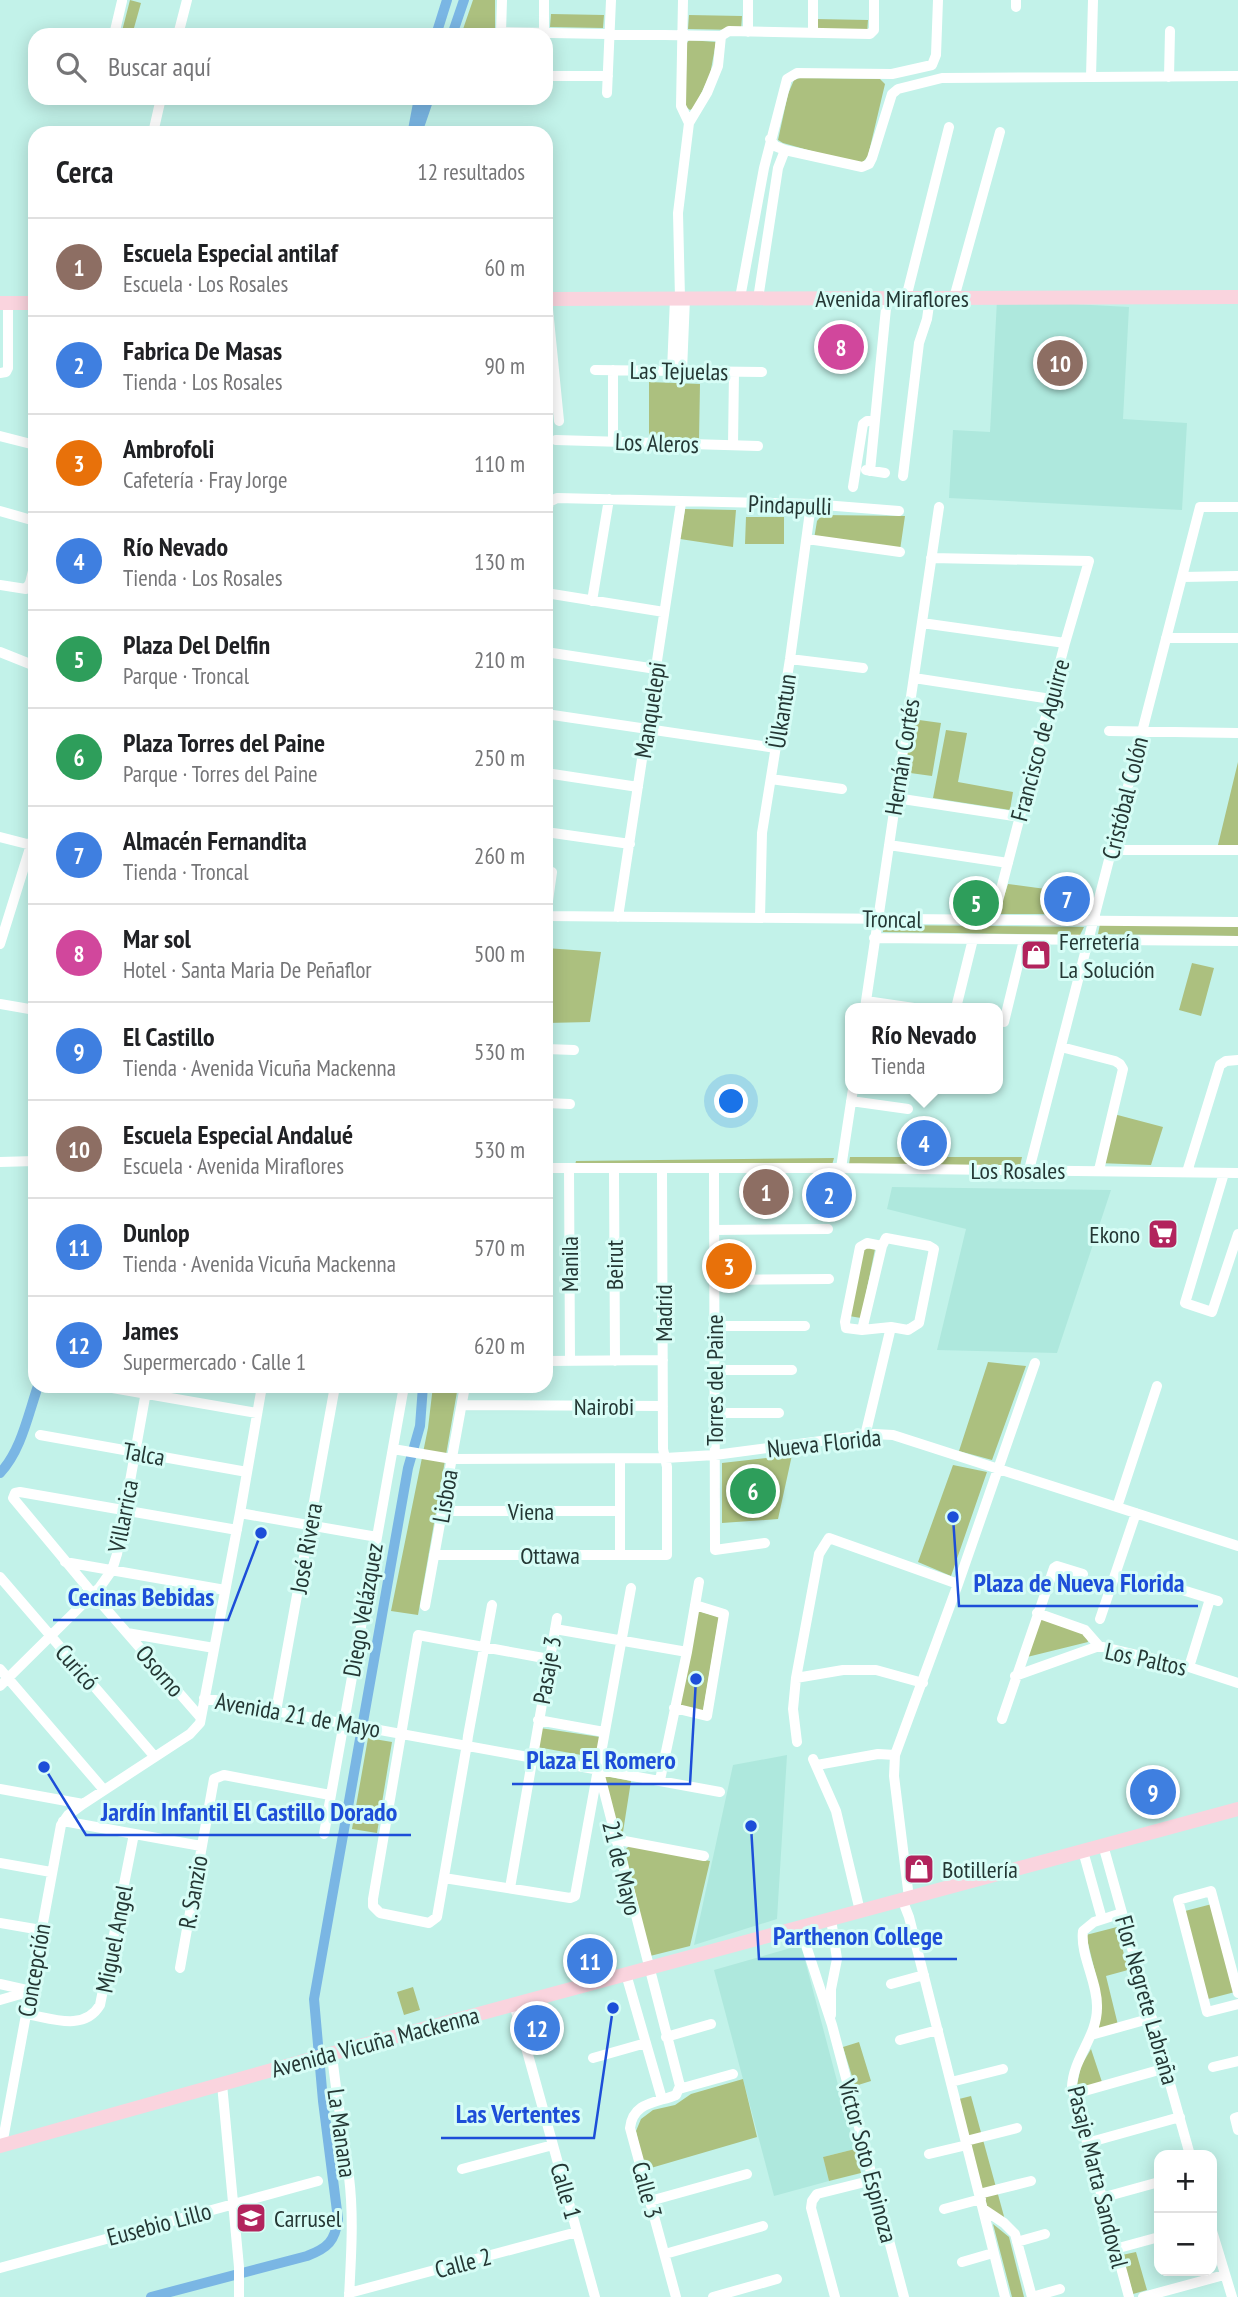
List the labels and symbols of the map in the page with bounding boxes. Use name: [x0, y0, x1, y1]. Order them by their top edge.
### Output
street label: Avenida Miraflores: [815, 283, 969, 314]
pin: 8: [818, 321, 864, 373]
pin: 10: [1037, 337, 1083, 389]
street label: Las Tejuelas: [629, 355, 729, 387]
street label: Los Aleros: [615, 426, 699, 460]
street label: Pindapulli: [748, 488, 832, 522]
street label: Francisco de Aguirre: [1003, 655, 1077, 825]
street label: Manquelepi: [627, 660, 673, 760]
street label: Ülkantun: [761, 671, 803, 751]
street label: Hernán Cortés: [878, 697, 926, 817]
street label: Cristóbal Colón: [1095, 733, 1155, 863]
pin: 7: [1044, 873, 1090, 925]
pin: 5: [953, 877, 999, 929]
street label: Troncal: [862, 903, 923, 935]
place label: Ferretería La Solución: [1059, 926, 1155, 985]
shop icon: Ferretería La Solución: [1019, 938, 1053, 972]
your location: [714, 1084, 748, 1118]
pin: 4: [901, 1117, 947, 1169]
street label: Los Rosales: [971, 1155, 1065, 1186]
pin: 1: [743, 1166, 789, 1218]
pin: 2: [806, 1169, 852, 1221]
supermarket icon: Ekono: [1146, 1217, 1180, 1251]
place label: Ekono: [1089, 1219, 1140, 1250]
street label: Manila: [554, 1236, 585, 1292]
street label: Beirut: [599, 1240, 630, 1290]
pin: 3: [706, 1240, 752, 1292]
street label: Madrid: [648, 1284, 679, 1342]
street label: Torres del Paine: [699, 1314, 730, 1446]
street label: Nairobi: [574, 1391, 634, 1422]
street label: Nueva Florida: [765, 1422, 883, 1464]
street label: Talca: [121, 1435, 167, 1473]
pin: 6: [730, 1465, 776, 1517]
street label: Lisboa: [425, 1467, 465, 1525]
street label: Villarrica: [101, 1477, 145, 1556]
street label: Viena: [507, 1496, 554, 1527]
street label: José Rivera: [283, 1500, 329, 1597]
street label: Ottawa: [520, 1540, 580, 1571]
street label: Diego Velázquez: [336, 1541, 390, 1679]
callout: Plaza de Nueva Florida: [959, 1559, 1198, 1606]
text: Plaza de Nueva Florida: [974, 1566, 1184, 1599]
callout: Cecinas Bebidas: [53, 1573, 228, 1620]
text: Cecinas Bebidas: [68, 1580, 214, 1613]
street label: Pasaje 3: [526, 1634, 568, 1706]
street label: Los Paltos: [1102, 1635, 1190, 1683]
street label: Curicó: [48, 1637, 106, 1697]
street label: Osorno: [129, 1639, 191, 1703]
street label: Avenida 21 de Mayo: [213, 1685, 383, 1745]
callout: Plaza El Romero: [512, 1737, 690, 1784]
text: Plaza El Romero: [526, 1743, 676, 1776]
pin: 9: [1130, 1766, 1176, 1818]
callout: Jardín Infantil El Castillo Dorado: [86, 1788, 411, 1835]
text: Jardín Infantil El Castillo Dorado: [100, 1795, 397, 1828]
street label: 21 de Mayo: [595, 1817, 649, 1919]
shop icon: Botillería: [902, 1852, 936, 1886]
street label: R. Sanzio: [171, 1853, 215, 1931]
place label: Botillería: [942, 1854, 1018, 1885]
street label: Miguel Angel: [88, 1882, 140, 1995]
callout: Parthenon College: [759, 1912, 957, 1959]
street label: Flor Negrete Labraña: [1108, 1912, 1186, 2088]
text: Parthenon College: [773, 1919, 943, 1952]
street label: Concepción: [11, 1921, 57, 2019]
pin: 11: [567, 1935, 613, 1987]
street label: Avenida Vicuña Mackenna: [268, 1999, 482, 2085]
pin: 12: [514, 2002, 560, 2054]
street label: Víctor Soto Espinoza: [831, 2075, 905, 2246]
street label: Pasaje Marta Sandoval: [1060, 2083, 1136, 2272]
street label: La Manana: [320, 2087, 364, 2179]
callout: Las Vertentes: [441, 2091, 594, 2138]
text: Las Vertentes: [456, 2097, 580, 2130]
street label: Calle 3: [625, 2158, 669, 2222]
street label: Calle 1: [543, 2159, 589, 2223]
street label: Eusebio Lillo: [104, 2195, 214, 2253]
school or university icon: Carrusel: [234, 2201, 268, 2235]
place label: Carrusel: [274, 2203, 342, 2234]
street label: Calle 2: [431, 2241, 495, 2285]

